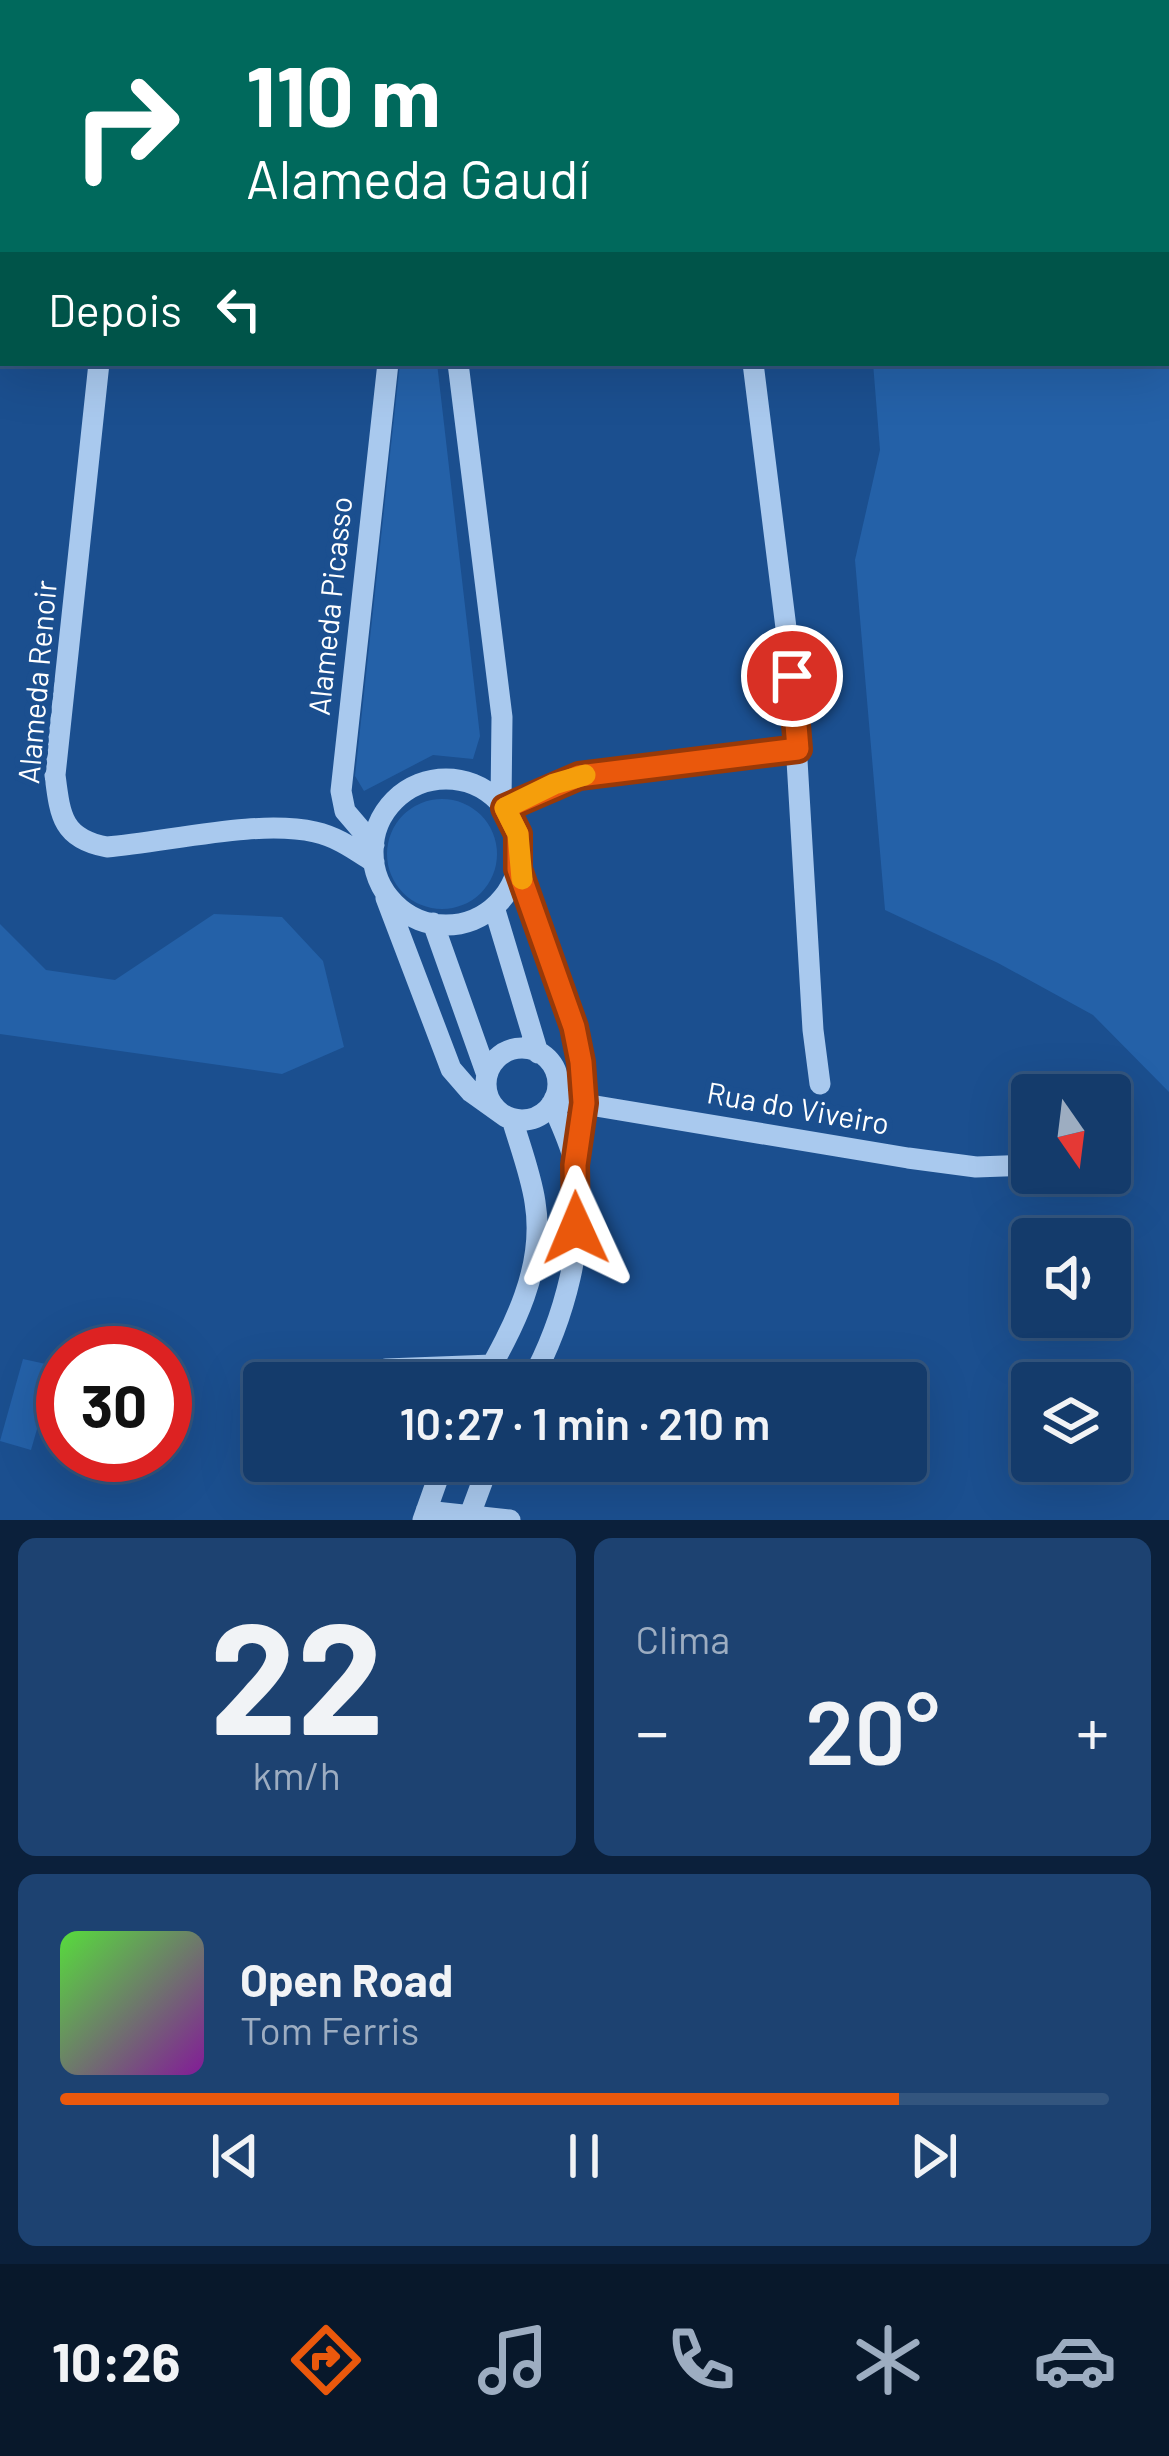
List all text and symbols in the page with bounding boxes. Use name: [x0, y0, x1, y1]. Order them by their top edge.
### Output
text: 110 m: [246, 43, 441, 144]
icon: right: [48, 48, 204, 204]
text: Alameda Gaudí: [246, 145, 590, 210]
icon: left: [206, 276, 272, 342]
text: Depois: [48, 282, 182, 336]
street label: Alameda Picasso: [300, 495, 358, 717]
street label: Alameda Renoir: [9, 579, 63, 785]
pin: [741, 625, 843, 727]
icon: arrive: [759, 643, 825, 709]
street label: Rua do Viveiro: [704, 1073, 892, 1141]
north arrow: [1011, 1074, 1131, 1194]
map controls: [1011, 1074, 1131, 1482]
position arrow: [513, 1165, 639, 1291]
button: sound: [1011, 1218, 1131, 1338]
speed limit sign: 30: [36, 1326, 192, 1482]
button: layers: [1011, 1362, 1131, 1482]
text: 10:27 · 1 min · 210 m: [400, 1395, 770, 1449]
text: 22: [209, 1579, 384, 1766]
text: Clima: [636, 1615, 730, 1662]
text: 20°: [805, 1675, 940, 1783]
text: −: [636, 1690, 669, 1769]
text: +: [1076, 1690, 1109, 1769]
text: km/h: [253, 1751, 341, 1798]
text: Open Road: [240, 1952, 453, 2006]
text: Tom Ferris: [240, 2006, 419, 2053]
icon: previous: [202, 2123, 268, 2189]
icon: pause: [551, 2123, 617, 2189]
icon: next: [901, 2123, 967, 2189]
icon: directions: [284, 2318, 368, 2402]
icon: music: [471, 2318, 555, 2402]
icon: phone: [659, 2318, 743, 2402]
icon: climate: [846, 2318, 930, 2402]
icon: car: [1033, 2318, 1117, 2402]
text: 10:26: [52, 2328, 180, 2393]

